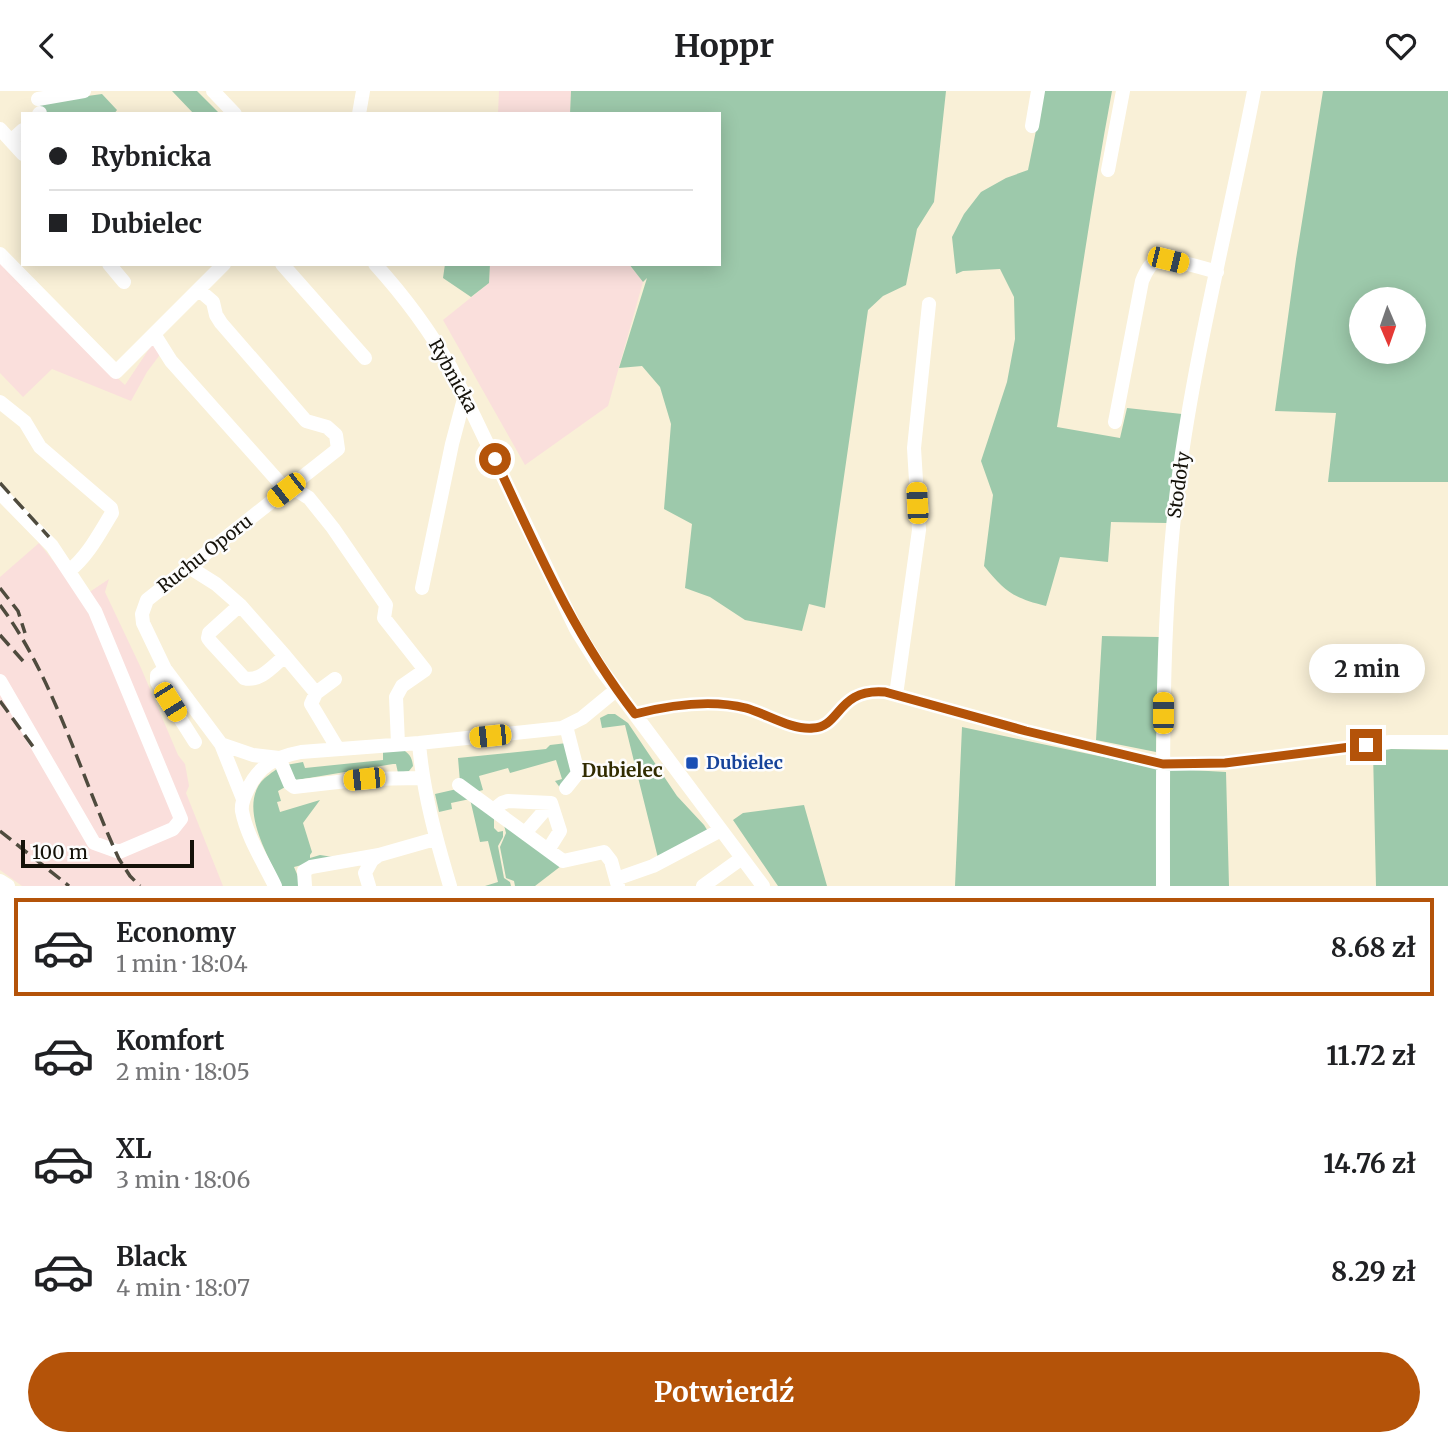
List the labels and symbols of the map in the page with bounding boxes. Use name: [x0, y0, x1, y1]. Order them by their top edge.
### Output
car: [1146, 245, 1191, 275]
north arrow: [1349, 287, 1426, 364]
street label: Rybnicka: [424, 335, 483, 417]
route start: [479, 443, 511, 475]
street label: Stodoły: [1162, 450, 1195, 520]
car: [263, 469, 310, 511]
car: [906, 481, 929, 525]
street label: Ruchu Oporu: [153, 509, 257, 598]
callout: 2 min: [1308, 643, 1424, 693]
car: [150, 679, 191, 725]
car: [1153, 692, 1174, 734]
car: [469, 723, 512, 749]
route end: [1350, 729, 1382, 761]
place label: Dubielec: [706, 751, 783, 774]
marker: Dubielec: [684, 755, 700, 771]
district label: Dubielec: [581, 758, 663, 782]
car: [343, 766, 386, 792]
scale bar: [21, 837, 194, 869]

